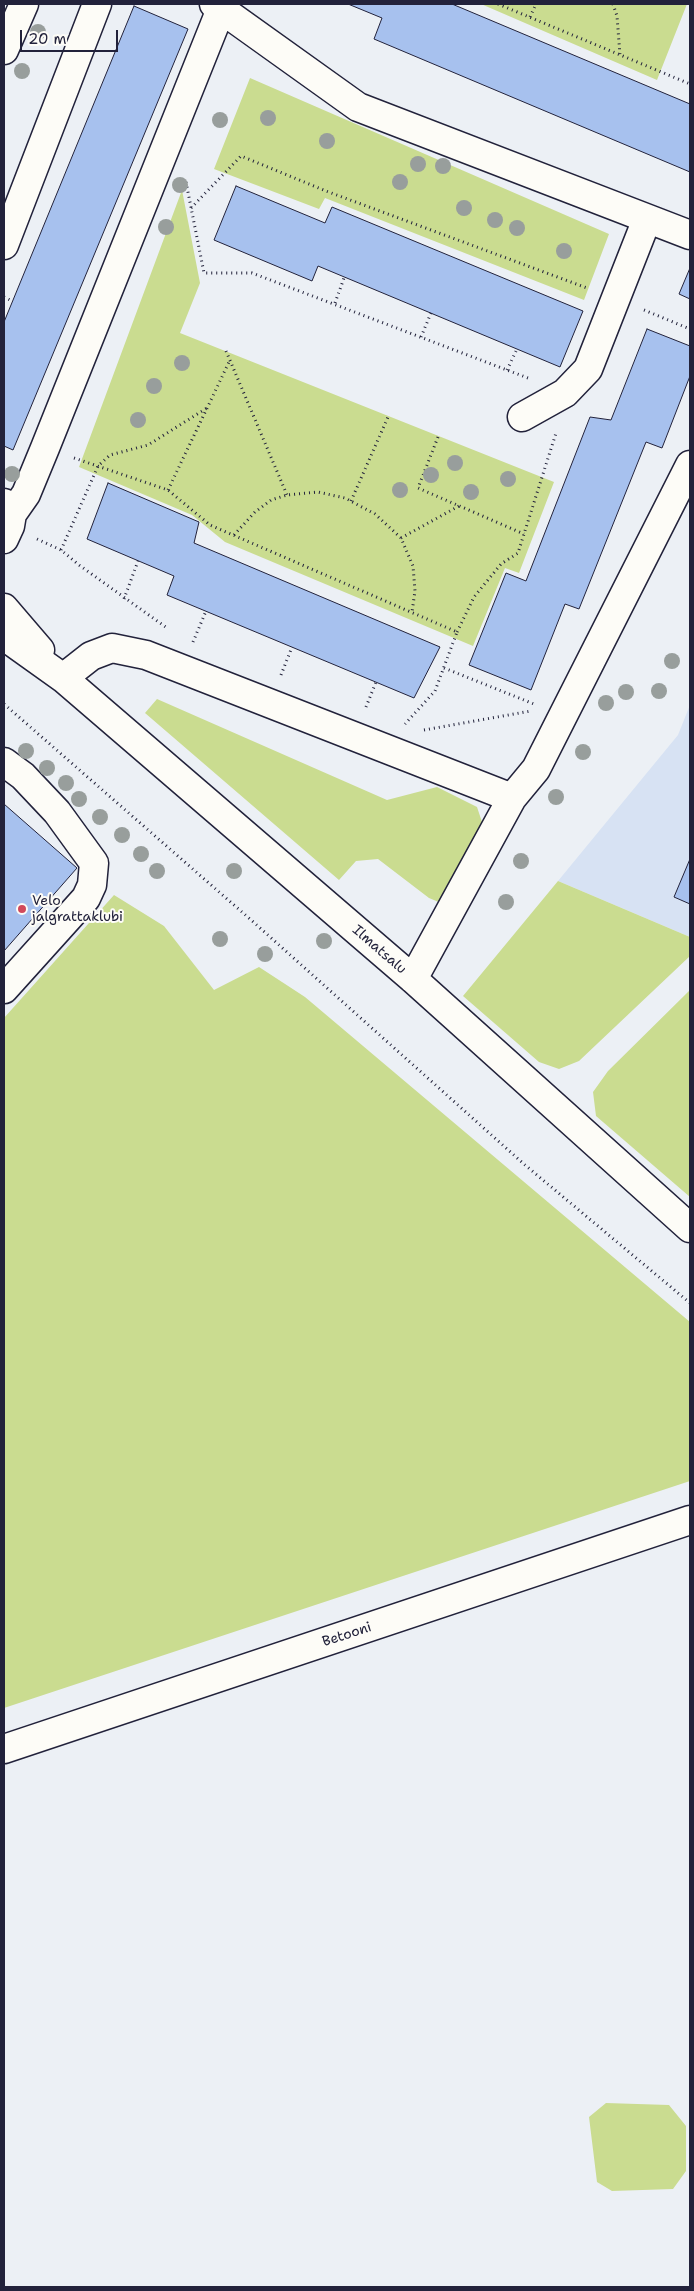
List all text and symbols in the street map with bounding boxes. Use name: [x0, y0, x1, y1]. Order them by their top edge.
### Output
scale bar: [22, 20, 120, 52]
text: 20 m: [28, 29, 67, 49]
place label: Velo jalgrattaklubi: [32, 893, 123, 926]
marker: Velo jalgrattaklubi: [16, 903, 28, 915]
street label: Ilmatsalu: [349, 922, 409, 978]
street label: Betooni: [320, 1619, 374, 1651]

